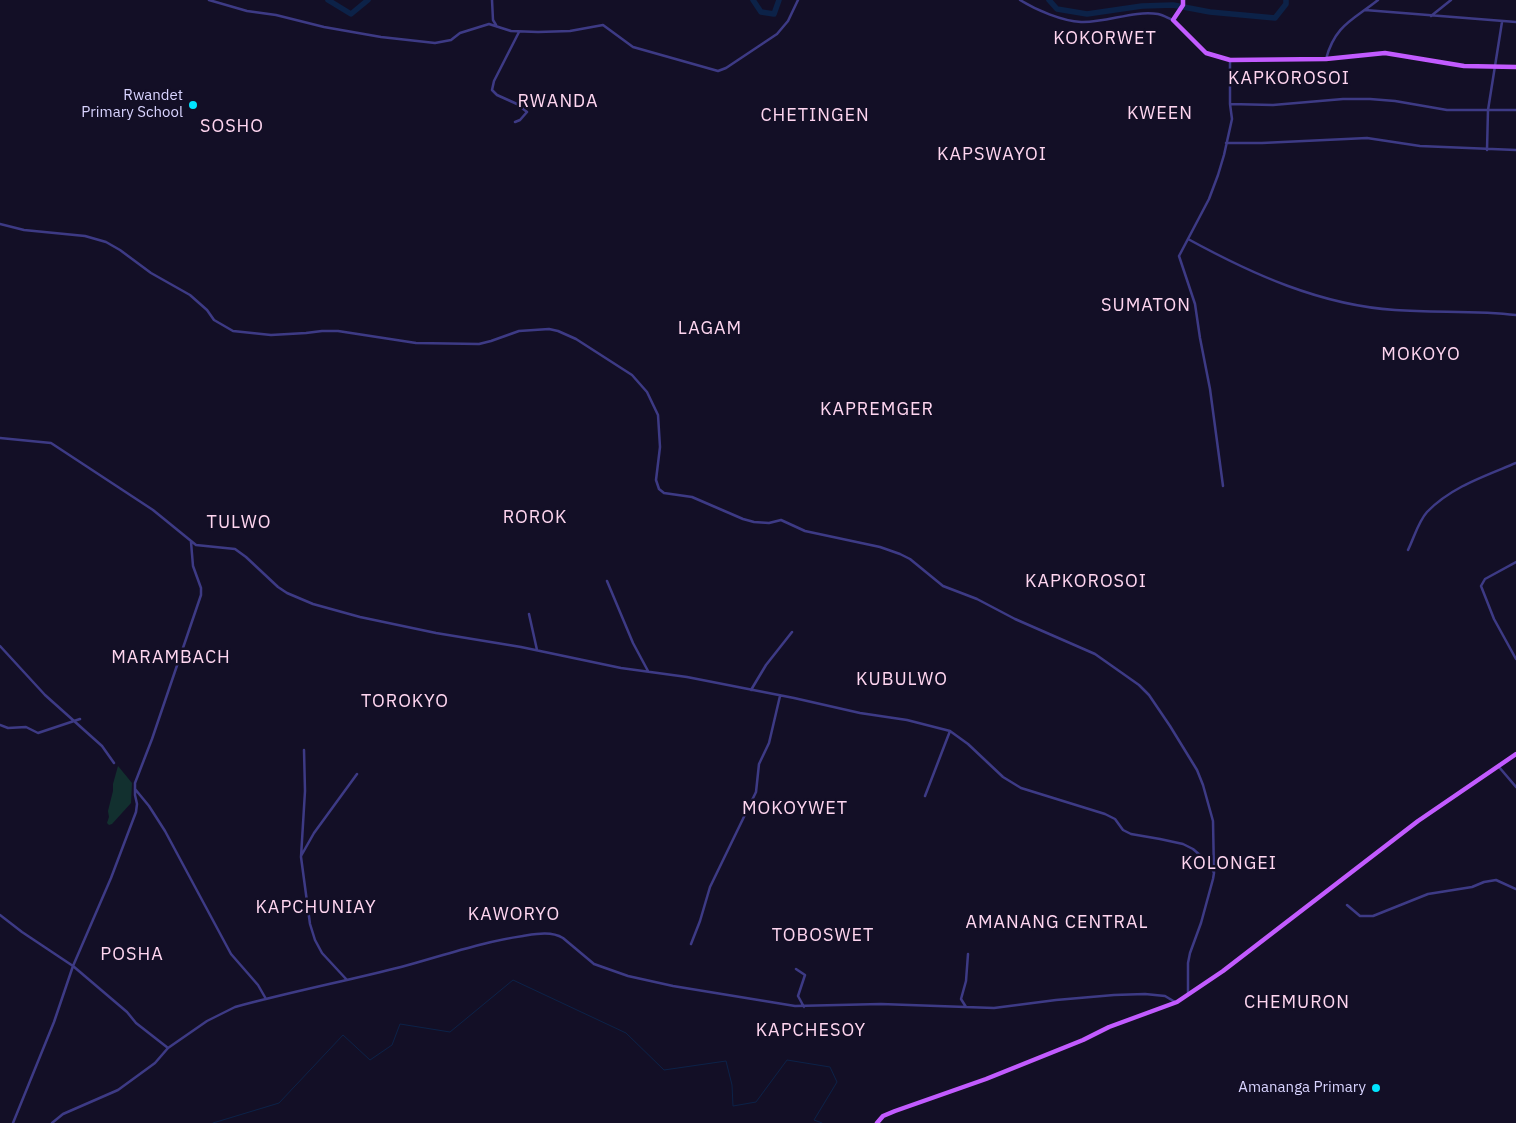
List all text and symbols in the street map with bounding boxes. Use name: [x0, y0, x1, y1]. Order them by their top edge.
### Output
district label: KOKORWET: [1052, 28, 1158, 50]
district label: KAPKOROSOI: [1227, 68, 1351, 90]
place label: Rwandet Primary School: [81, 87, 183, 122]
district label: RWANDA: [517, 91, 599, 113]
marker: Rwandet Primary School: [187, 99, 199, 111]
district label: KWEEN: [1126, 103, 1194, 125]
district label: CHETINGEN: [759, 105, 871, 127]
district label: SOSHO: [199, 116, 265, 138]
district label: KAPSWAYOI: [936, 144, 1048, 166]
district label: SUMATON: [1100, 295, 1192, 317]
district label: LAGAM: [677, 318, 743, 340]
district label: MOKOYO: [1381, 344, 1461, 366]
district label: KAPREMGER: [819, 399, 935, 421]
district label: ROROK: [502, 507, 568, 529]
district label: TULWO: [206, 512, 272, 534]
district label: KAPKOROSOI: [1024, 571, 1148, 593]
district label: MARAMBACH: [110, 647, 232, 669]
district label: KUBULWO: [855, 669, 949, 691]
district label: TOROKYO: [360, 691, 450, 713]
district label: MOKOYWET: [741, 798, 849, 820]
district label: KOLONGEI: [1180, 853, 1278, 875]
district label: KAPCHUNIAY: [254, 897, 378, 919]
district label: KAWORYO: [467, 904, 561, 926]
district label: AMANANG CENTRAL: [964, 912, 1150, 934]
district label: TOBOSWET: [771, 925, 875, 947]
district label: POSHA: [100, 944, 164, 966]
district label: CHEMURON: [1243, 992, 1351, 1014]
district label: KAPCHESOY: [755, 1020, 867, 1042]
place label: Amananga Primary: [1238, 1079, 1366, 1097]
marker: Amananga Primary: [1370, 1082, 1382, 1094]

